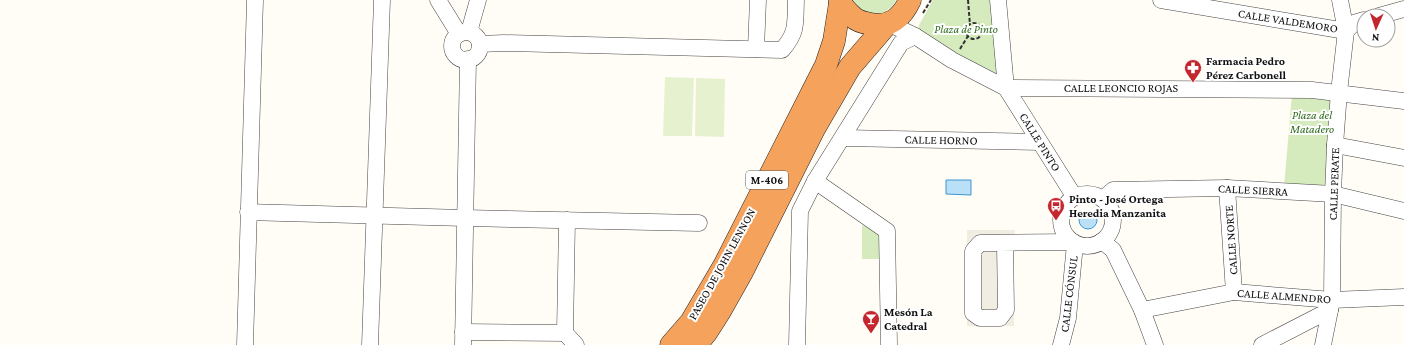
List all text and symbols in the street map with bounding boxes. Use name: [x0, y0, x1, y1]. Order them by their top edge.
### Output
street label: CALLE VALDEMORO: [1237, 6, 1339, 36]
north arrow: [1356, 8, 1396, 48]
park label: Plaza de Pinto: [934, 22, 998, 36]
text: N: [1371, 32, 1380, 44]
place label: Farmacia Pedro Pérez Carbonell: [1206, 54, 1286, 82]
pharmacy icon: Farmacia Pedro Pérez Carbonell: [1183, 58, 1203, 83]
street label: CALLE LEONCIO ROJAS: [1064, 81, 1179, 95]
park label: Plaza del Matadero: [1289, 108, 1334, 136]
street label: CALLE PINTO: [1016, 110, 1064, 174]
street label: CALLE HORNO: [904, 132, 978, 148]
street label: CALLE PERATE: [1326, 147, 1342, 221]
road number: M-406: [746, 171, 788, 189]
street label: CALLE SIERRA: [1218, 181, 1289, 199]
place label: Pinto - José Ortega Heredia Manzanita: [1069, 192, 1166, 220]
bus stop icon: Pinto - José Ortega Heredia Manzanita: [1046, 196, 1066, 221]
street label: CALLE NORTE: [1222, 204, 1240, 275]
street label: PASEO DE JOHN LENNON: [685, 206, 759, 322]
street label: CALLE CÓNSUL: [1057, 255, 1081, 333]
street label: CALLE ALMENDRO: [1236, 286, 1332, 306]
place label: Mesón La Catedral: [884, 305, 933, 333]
bar icon: Mesón La Catedral: [861, 309, 881, 334]

